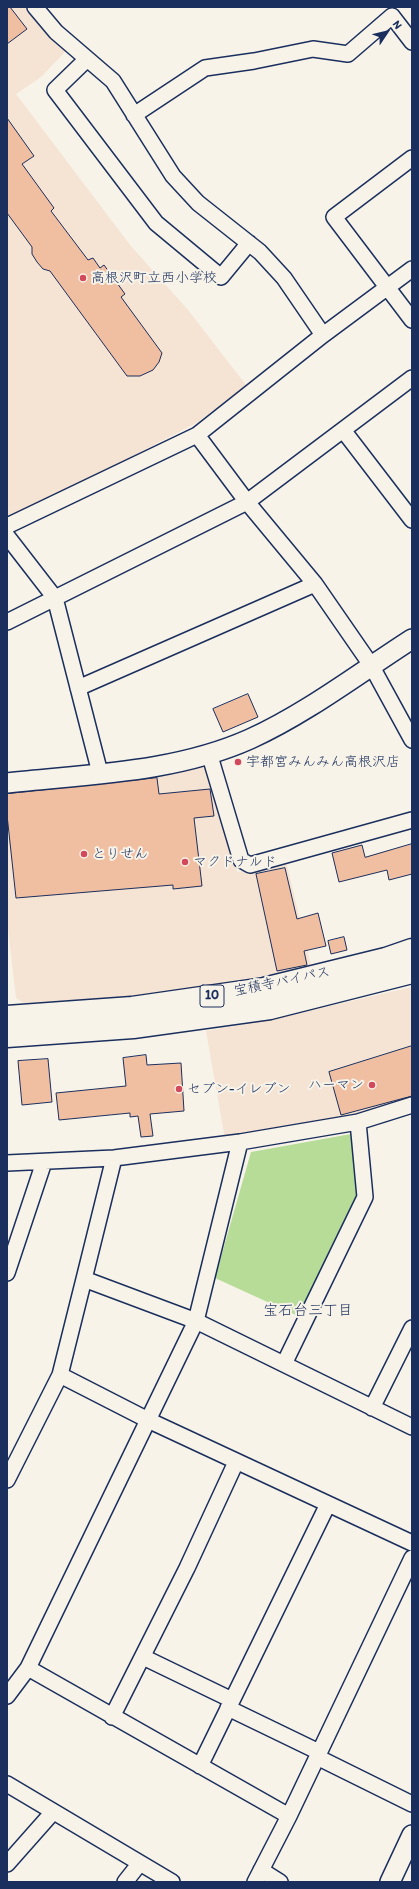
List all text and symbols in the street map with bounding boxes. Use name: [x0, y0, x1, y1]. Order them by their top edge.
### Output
north arrow: [367, 12, 407, 52]
text: N: [390, 18, 405, 32]
place label: 高根沢町立西小学校: [91, 270, 217, 286]
marker: 高根沢町立西小学校: [78, 273, 88, 283]
place label: 宇都宮みんみん高根沢店: [246, 754, 400, 770]
marker: 宇都宮みんみん高根沢店: [233, 757, 243, 767]
place label: とりせん: [92, 846, 148, 862]
marker: とりせん: [79, 849, 89, 859]
place label: マクドナルド: [193, 854, 277, 870]
marker: マクドナルド: [180, 857, 190, 867]
street label: 宝積寺バイパス: [232, 964, 332, 1000]
road number: 10: [200, 985, 224, 1007]
place label: ハーマン: [308, 1077, 364, 1093]
marker: ハーマン: [367, 1080, 377, 1090]
place label: セブン-イレブン: [187, 1081, 291, 1097]
marker: セブン-イレブン: [174, 1084, 184, 1094]
district label: 宝石台三丁目: [263, 1302, 353, 1320]

